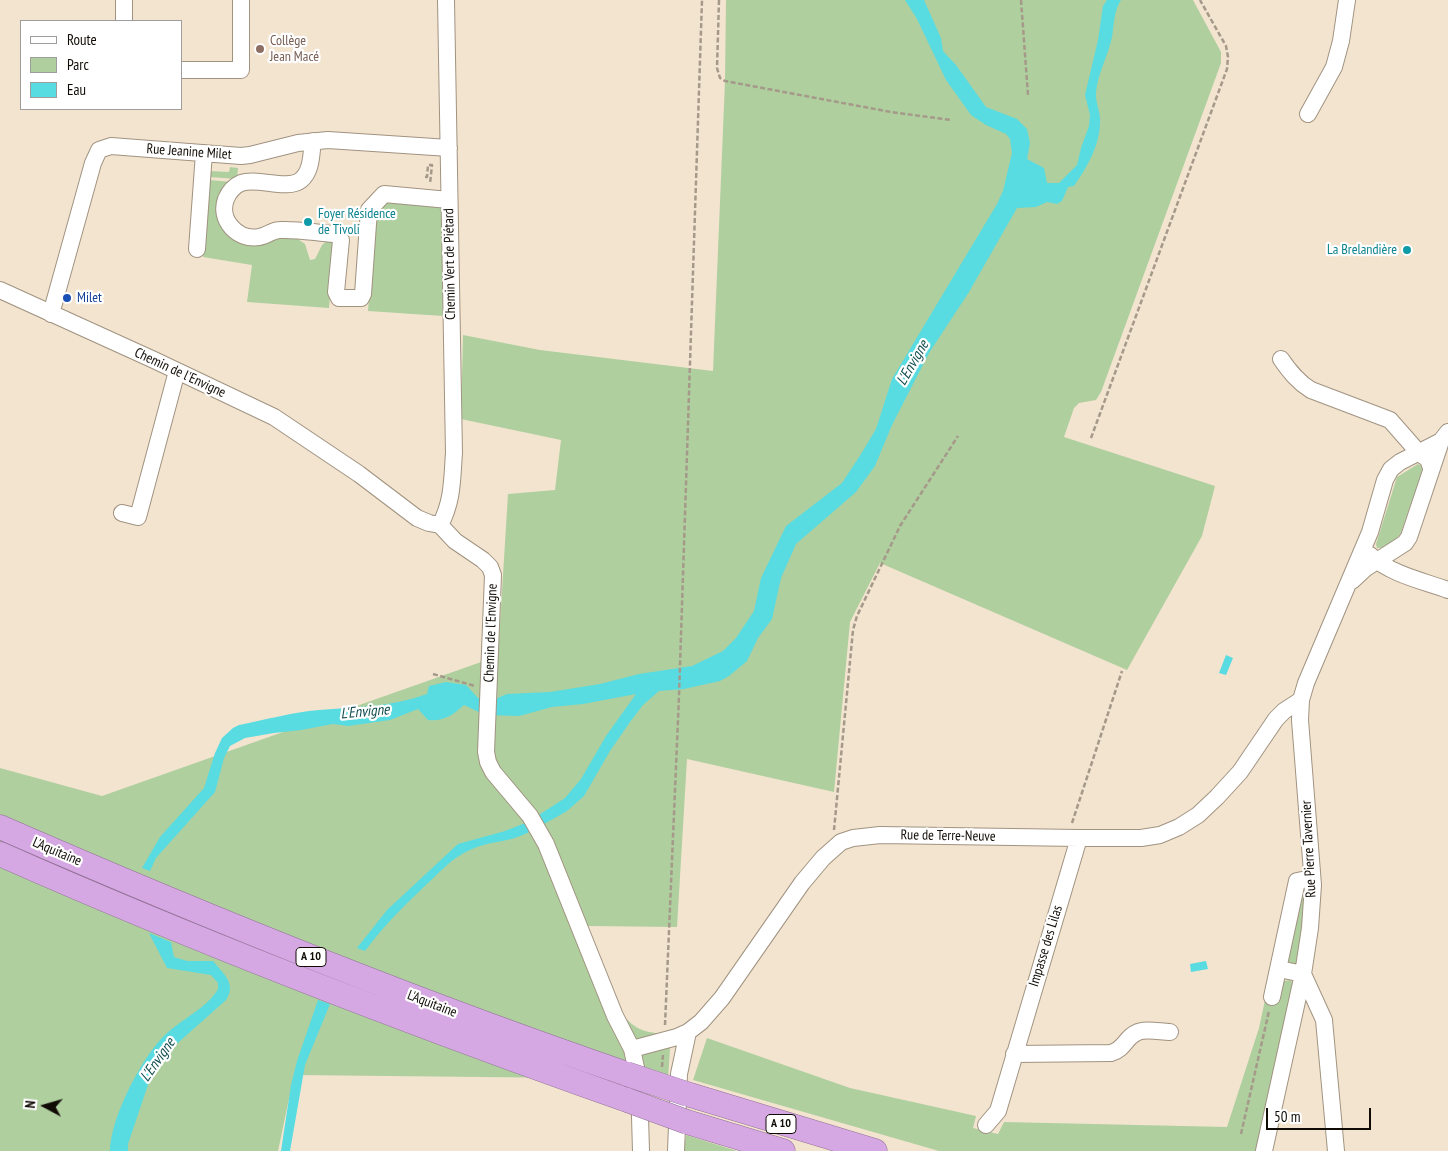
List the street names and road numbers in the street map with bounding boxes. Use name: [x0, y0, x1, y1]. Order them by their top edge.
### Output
street label: Rue Jeanine Milet: [146, 141, 232, 163]
street label: Chemin Vert de Piétard: [441, 208, 459, 320]
street label: Chemin de l'Envigne: [132, 345, 228, 401]
street label: Chemin de l'Envigne: [481, 583, 501, 683]
street label: Rue Pierre Tavernier: [1298, 800, 1320, 898]
street label: Rue de Terre-Neuve: [900, 827, 996, 845]
street label: L'Aquitaine: [30, 834, 84, 870]
street label: Impasse des Lilas: [1026, 903, 1066, 989]
road number: A 10: [296, 948, 326, 966]
street label: L'Aquitaine: [405, 987, 459, 1021]
road number: A 10: [766, 1114, 796, 1134]

